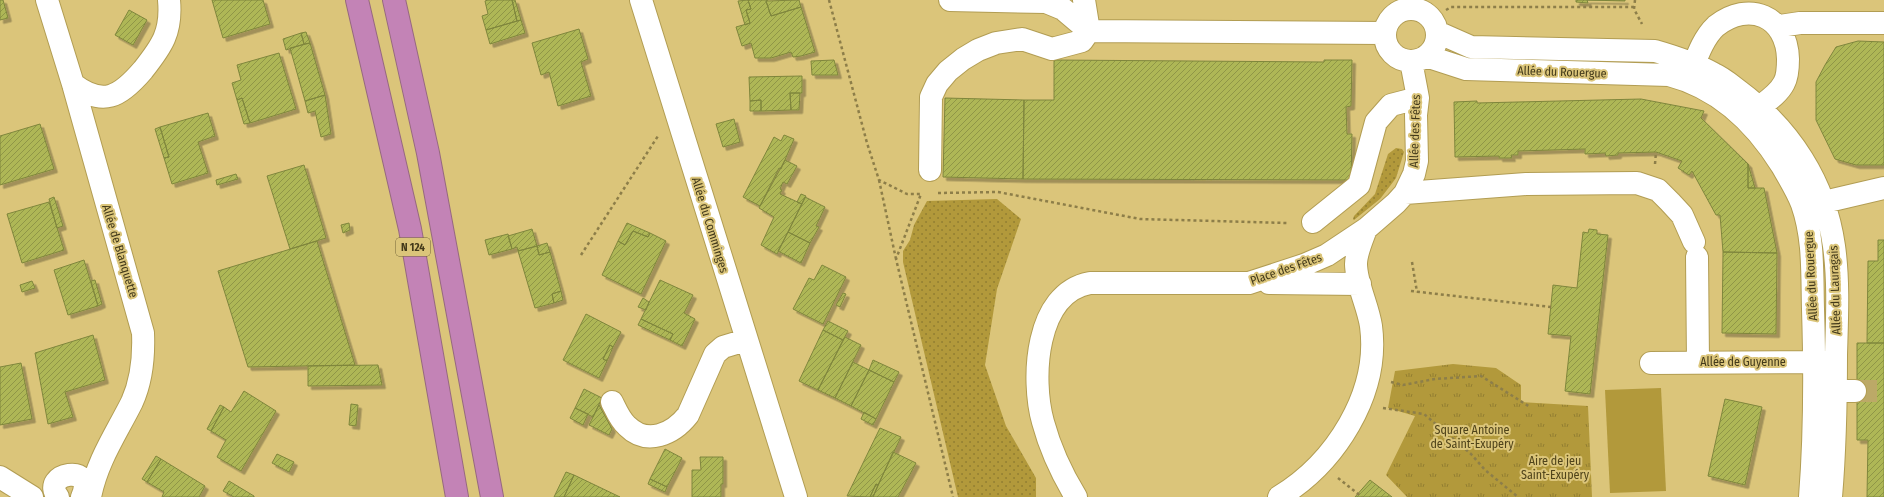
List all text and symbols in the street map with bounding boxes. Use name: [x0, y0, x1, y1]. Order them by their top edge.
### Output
street label: Allée du Rouergue: [1517, 63, 1607, 81]
street label: Allée des Fêtes: [1407, 94, 1423, 168]
street label: Allée du Comminges: [689, 175, 731, 275]
street label: Allée de Blanquette: [99, 203, 141, 299]
street label: Allée du Rouergue: [1802, 231, 1820, 321]
road number: N 124: [396, 238, 430, 256]
street label: Allée du Lauragais: [1826, 245, 1844, 335]
street label: Place des Fêtes: [1248, 250, 1324, 288]
street label: Allée de Guyenne: [1700, 355, 1786, 369]
park label: Square Antoine de Saint-Exupéry: [1430, 423, 1514, 451]
park label: Aire de jeu Saint-Exupéry: [1521, 454, 1590, 482]

